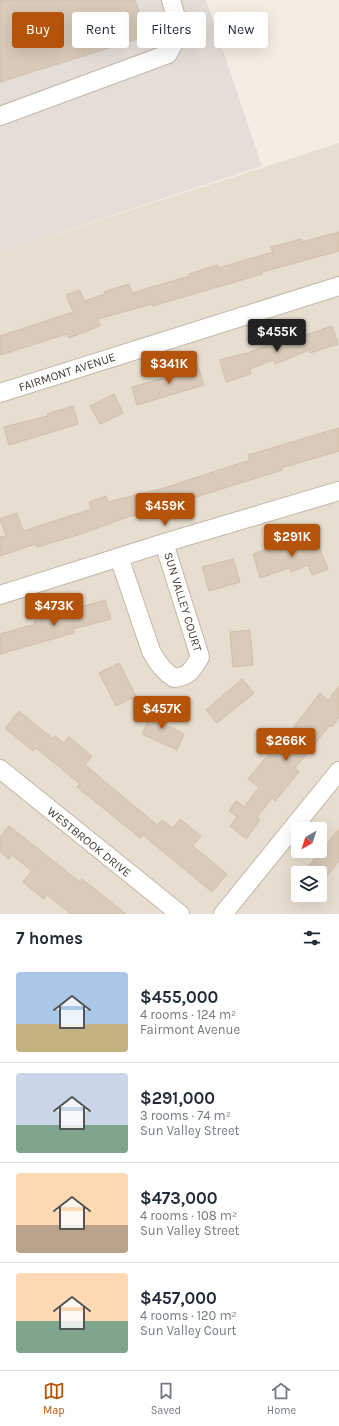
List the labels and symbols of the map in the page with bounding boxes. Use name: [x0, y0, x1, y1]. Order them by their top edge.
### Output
pin: $455K: [249, 319, 305, 353]
street label: FAIRMONT AVENUE: [17, 350, 117, 394]
pin: $341K: [141, 351, 197, 385]
pin: $459K: [137, 493, 193, 527]
pin: $291K: [264, 524, 320, 558]
street label: SUN VALLEY COURT: [161, 551, 205, 653]
pin: $473K: [26, 593, 82, 627]
pin: $457K: [134, 696, 190, 730]
pin: $266K: [258, 728, 314, 762]
street label: WESTBROOK DRIVE: [44, 804, 134, 880]
north arrow: [291, 822, 327, 858]

